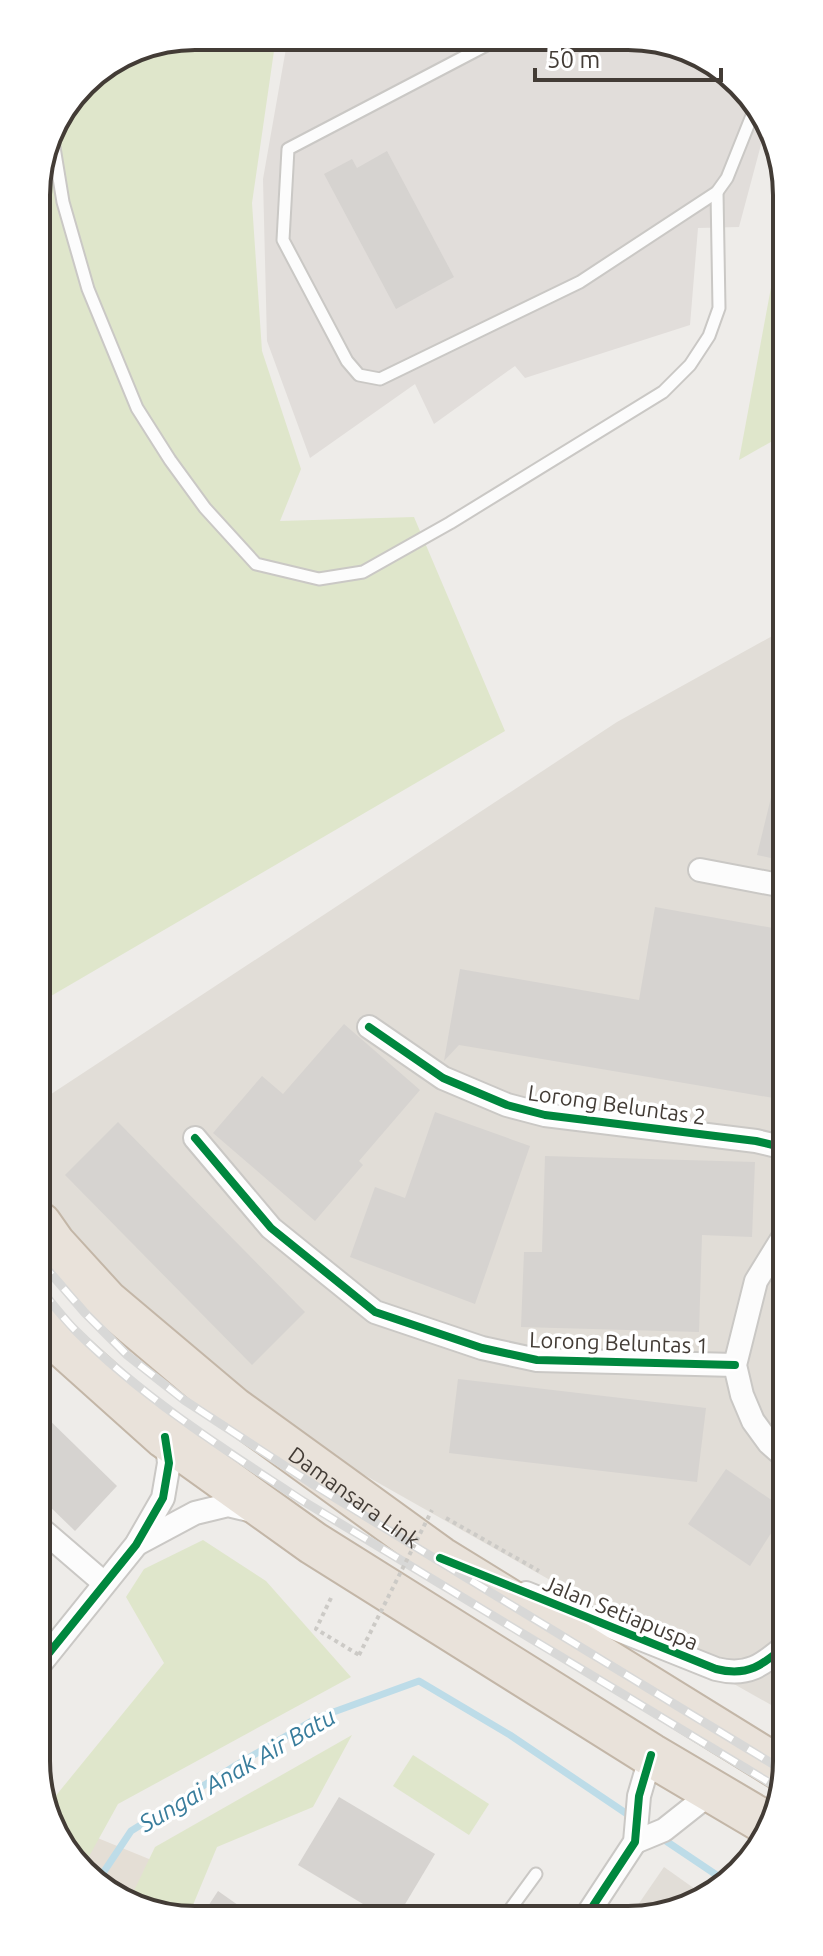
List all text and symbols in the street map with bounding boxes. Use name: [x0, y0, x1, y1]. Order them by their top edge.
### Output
scale bar: [535, 32, 721, 82]
text: 50 m: [547, 46, 600, 73]
street label: Lorong Beluntas 2: [526, 1079, 708, 1129]
street label: Lorong Beluntas 1: [529, 1326, 709, 1358]
street label: Damansara Link: [284, 1441, 425, 1552]
street label: Jalan Setiapuspa: [540, 1570, 702, 1654]
water label: Sungai Anak Air Batu: [133, 1703, 340, 1838]

